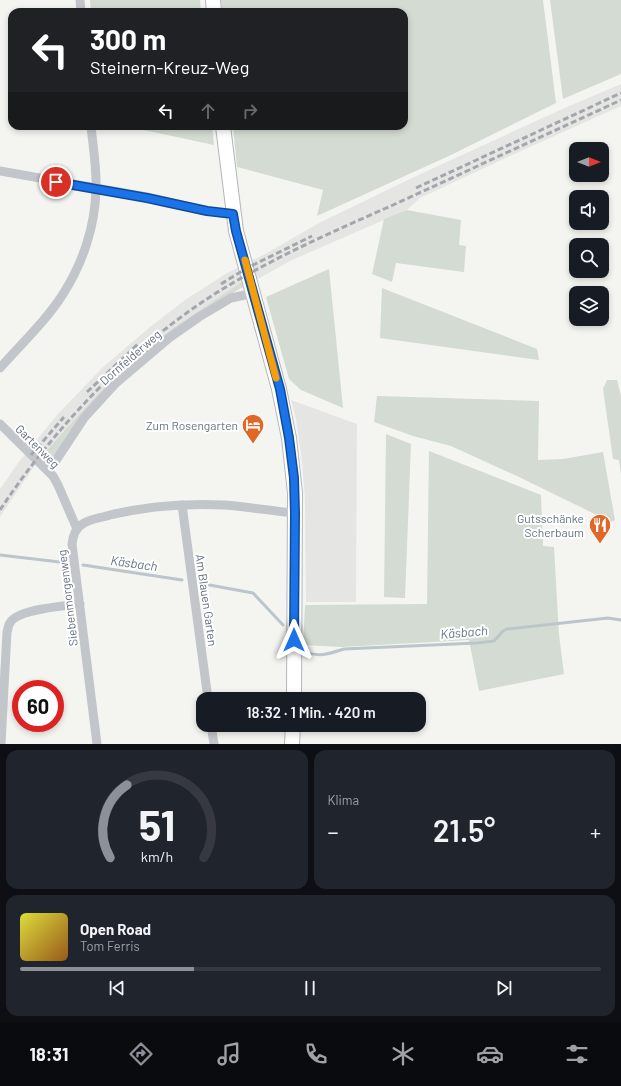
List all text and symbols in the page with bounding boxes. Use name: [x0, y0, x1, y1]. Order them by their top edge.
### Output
text: 300 m: [90, 22, 166, 56]
icon: left: [24, 24, 76, 76]
text: Steinern-Kreuz-Weg: [90, 56, 249, 78]
icon: left: [155, 100, 177, 122]
icon: ahead: [197, 100, 219, 122]
icon: right: [239, 100, 261, 122]
north arrow: [569, 142, 609, 182]
map controls: [569, 142, 609, 326]
pin: [39, 165, 73, 199]
icon: arrive: [45, 171, 67, 193]
button: sound: [569, 190, 609, 230]
button: search: [569, 238, 609, 278]
button: layers: [569, 286, 609, 326]
street label: Dornfelderweg: [97, 327, 163, 387]
hotel icon: Zum Rosengarten: [240, 412, 266, 445]
place label: Zum Rosengarten: [146, 418, 238, 432]
street label: Gartenweg: [13, 421, 63, 471]
place label: Gutsschänke Scherbaum: [517, 511, 584, 539]
restaurant icon: Gutsschänke Scherbaum: [587, 512, 613, 545]
street label: Siebenmorgenweg: [54, 549, 80, 647]
water label: Käsbach: [109, 552, 159, 574]
street label: Am Blauen Garten: [194, 553, 220, 647]
position arrow: [273, 619, 315, 661]
water label: Käsbach: [440, 622, 488, 642]
speed limit sign: 60: [12, 680, 64, 732]
text: 18:32 · 1 Min. · 420 m: [246, 703, 376, 721]
text: Klima: [328, 792, 359, 808]
text: 51: [138, 798, 175, 848]
text: 21.5°: [433, 812, 495, 848]
text: −: [328, 818, 339, 844]
text: +: [590, 818, 601, 844]
text: km/h: [141, 847, 173, 864]
text: Open Road: [80, 920, 151, 938]
text: Tom Ferris: [80, 938, 140, 954]
icon: previous: [106, 977, 128, 999]
icon: pause: [299, 977, 321, 999]
icon: next: [493, 977, 515, 999]
icon: directions: [127, 1040, 155, 1068]
icon: music: [215, 1040, 243, 1068]
icon: phone: [302, 1040, 330, 1068]
icon: climate: [389, 1040, 417, 1068]
icon: car: [476, 1040, 504, 1068]
icon: filters: [563, 1040, 591, 1068]
text: 18:31: [30, 1043, 68, 1065]

